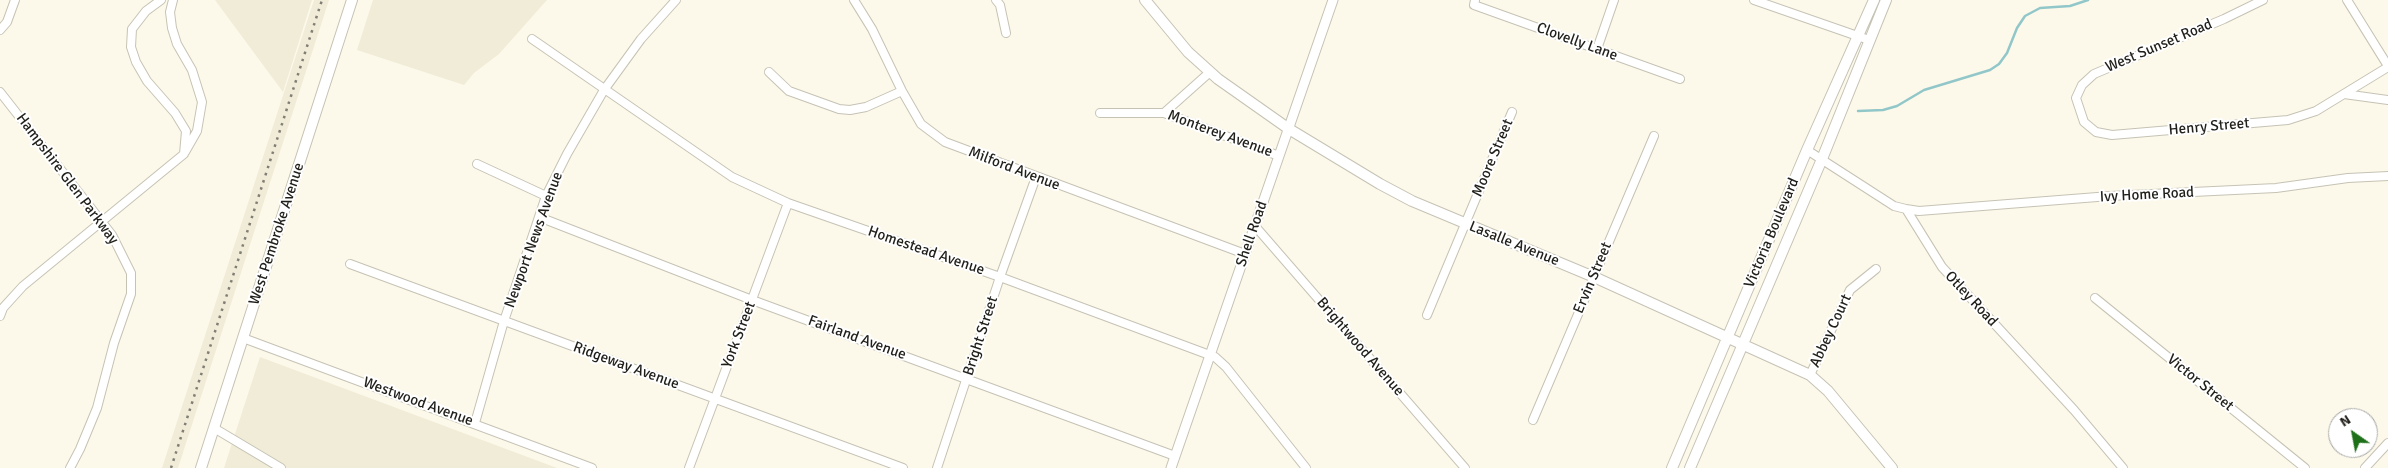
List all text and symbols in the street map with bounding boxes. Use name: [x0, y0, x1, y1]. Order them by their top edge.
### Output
street label: West Sunset Road: [2103, 15, 2215, 77]
street label: Clovelly Lane: [1534, 19, 1620, 65]
street label: Monterey Avenue: [1165, 107, 1275, 161]
street label: Hampshire Glen Parkway: [12, 110, 122, 248]
street label: Henry Street: [2168, 114, 2250, 140]
street label: Moore Street: [1469, 116, 1517, 200]
street label: Milford Avenue: [966, 143, 1062, 195]
street label: West Pembroke Avenue: [246, 161, 308, 307]
street label: Newport News Avenue: [501, 169, 567, 311]
street label: Victoria Boulevard: [1741, 175, 1803, 291]
street label: Ivy Home Road: [2099, 184, 2195, 206]
street label: Shell Road: [1232, 199, 1272, 269]
street label: Lasalle Avenue: [1466, 218, 1562, 270]
street label: Homestead Avenue: [865, 223, 987, 279]
street label: Ervin Street: [1570, 240, 1616, 316]
street label: Otley Road: [1941, 268, 2001, 330]
street label: Abbey Court: [1806, 292, 1856, 370]
street label: Bright Street: [960, 294, 1002, 378]
street label: Brightwood Avenue: [1312, 294, 1408, 400]
street label: York Street: [718, 299, 760, 371]
street label: Fairland Avenue: [806, 312, 908, 364]
street label: Ridgeway Avenue: [570, 338, 682, 394]
street label: Victor Street: [2163, 351, 2237, 415]
street label: Westwood Avenue: [360, 374, 476, 430]
north arrow: [2328, 408, 2378, 458]
text: N: [2336, 411, 2354, 431]

